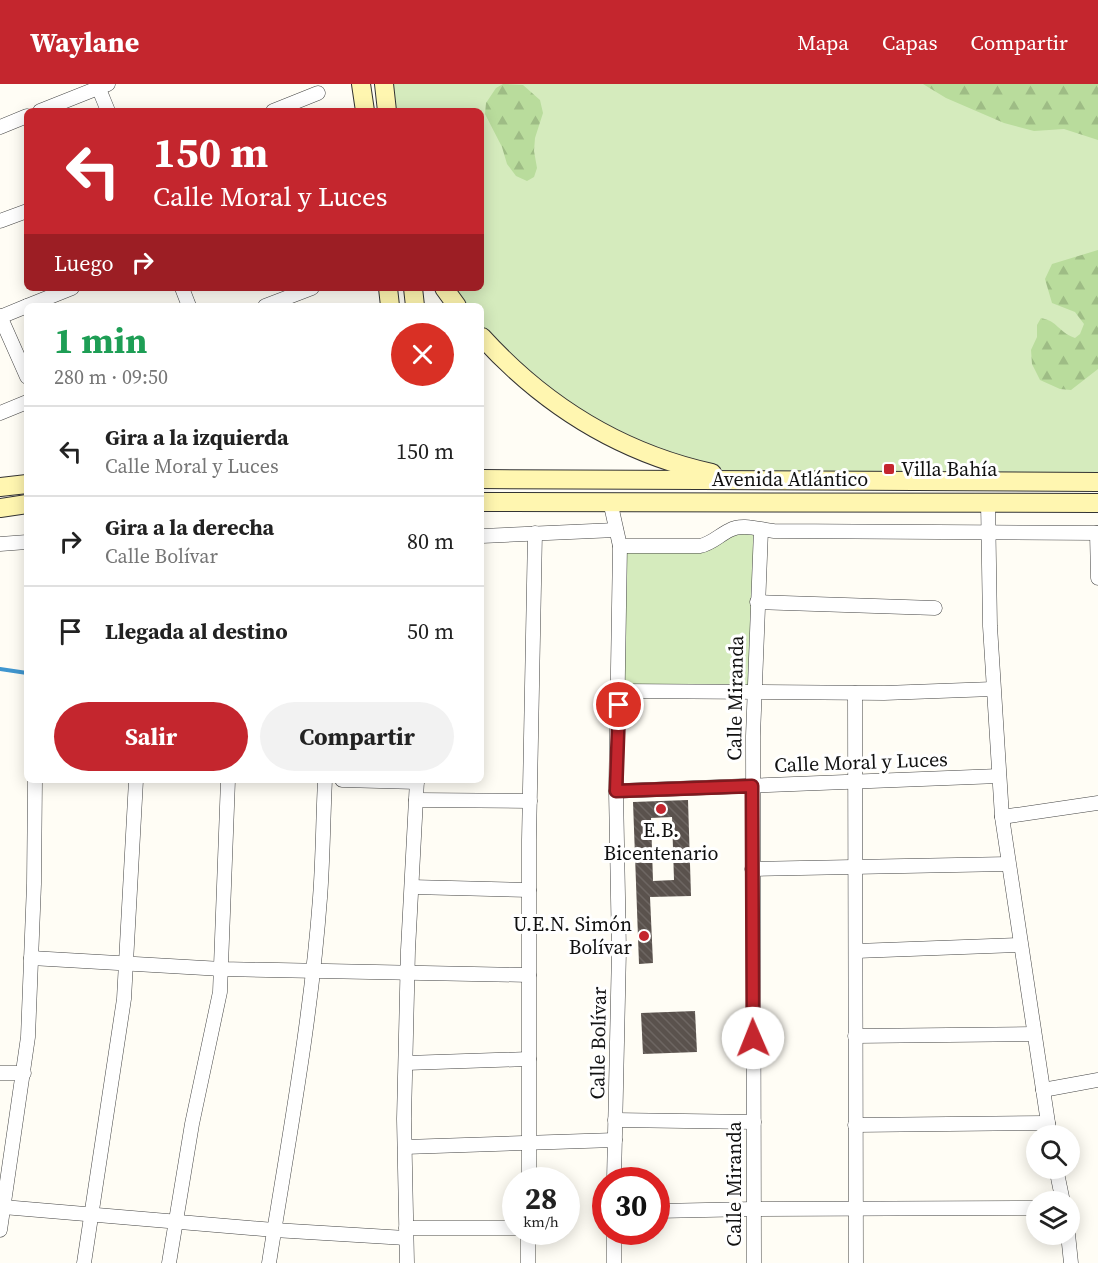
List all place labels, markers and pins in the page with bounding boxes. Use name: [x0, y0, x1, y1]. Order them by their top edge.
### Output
place label: Villa Bahía: [901, 455, 998, 483]
marker: Villa Bahía: [882, 462, 896, 476]
pin: [593, 679, 644, 730]
marker: E.B. Bicentenario: [654, 802, 668, 816]
place label: E.B. Bicentenario: [604, 816, 718, 867]
place label: U.E.N. Simón Bolívar: [513, 910, 633, 961]
marker: U.E.N. Simón Bolívar: [637, 929, 651, 943]

